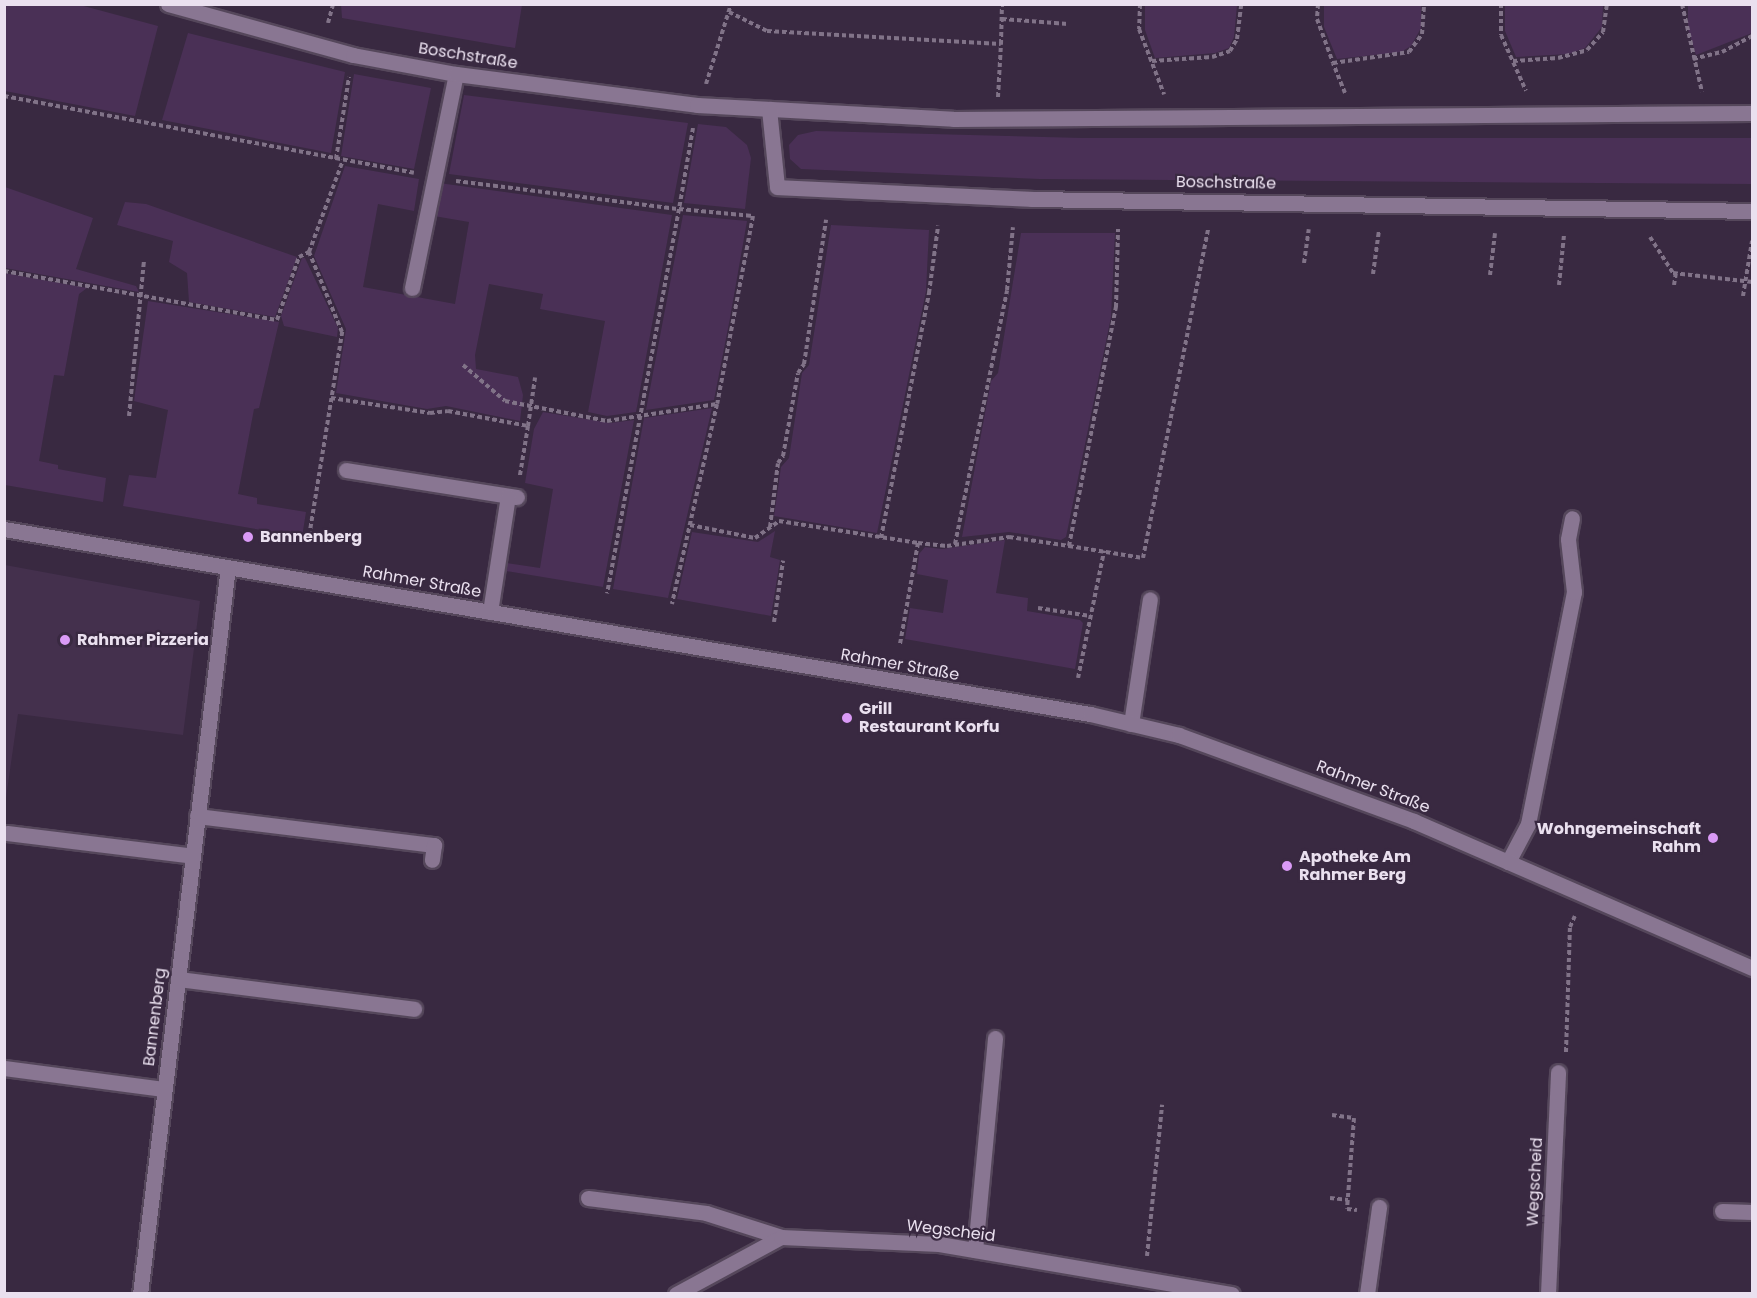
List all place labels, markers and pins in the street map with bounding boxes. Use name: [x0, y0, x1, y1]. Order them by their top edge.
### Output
place label: Bannenberg: [260, 527, 362, 547]
marker: Bannenberg: [241, 530, 255, 544]
place label: Rahmer Pizzeria: [77, 630, 209, 650]
marker: Rahmer Pizzeria: [58, 633, 72, 647]
place label: Grill Restaurant Korfu: [859, 699, 999, 737]
marker: Grill Restaurant Korfu: [840, 711, 854, 725]
place label: Wohngemeinschaft Rahm: [1537, 819, 1701, 857]
marker: Wohngemeinschaft Rahm: [1706, 831, 1720, 845]
place label: Apotheke Am Rahmer Berg: [1299, 847, 1411, 885]
marker: Apotheke Am Rahmer Berg: [1280, 859, 1294, 873]

